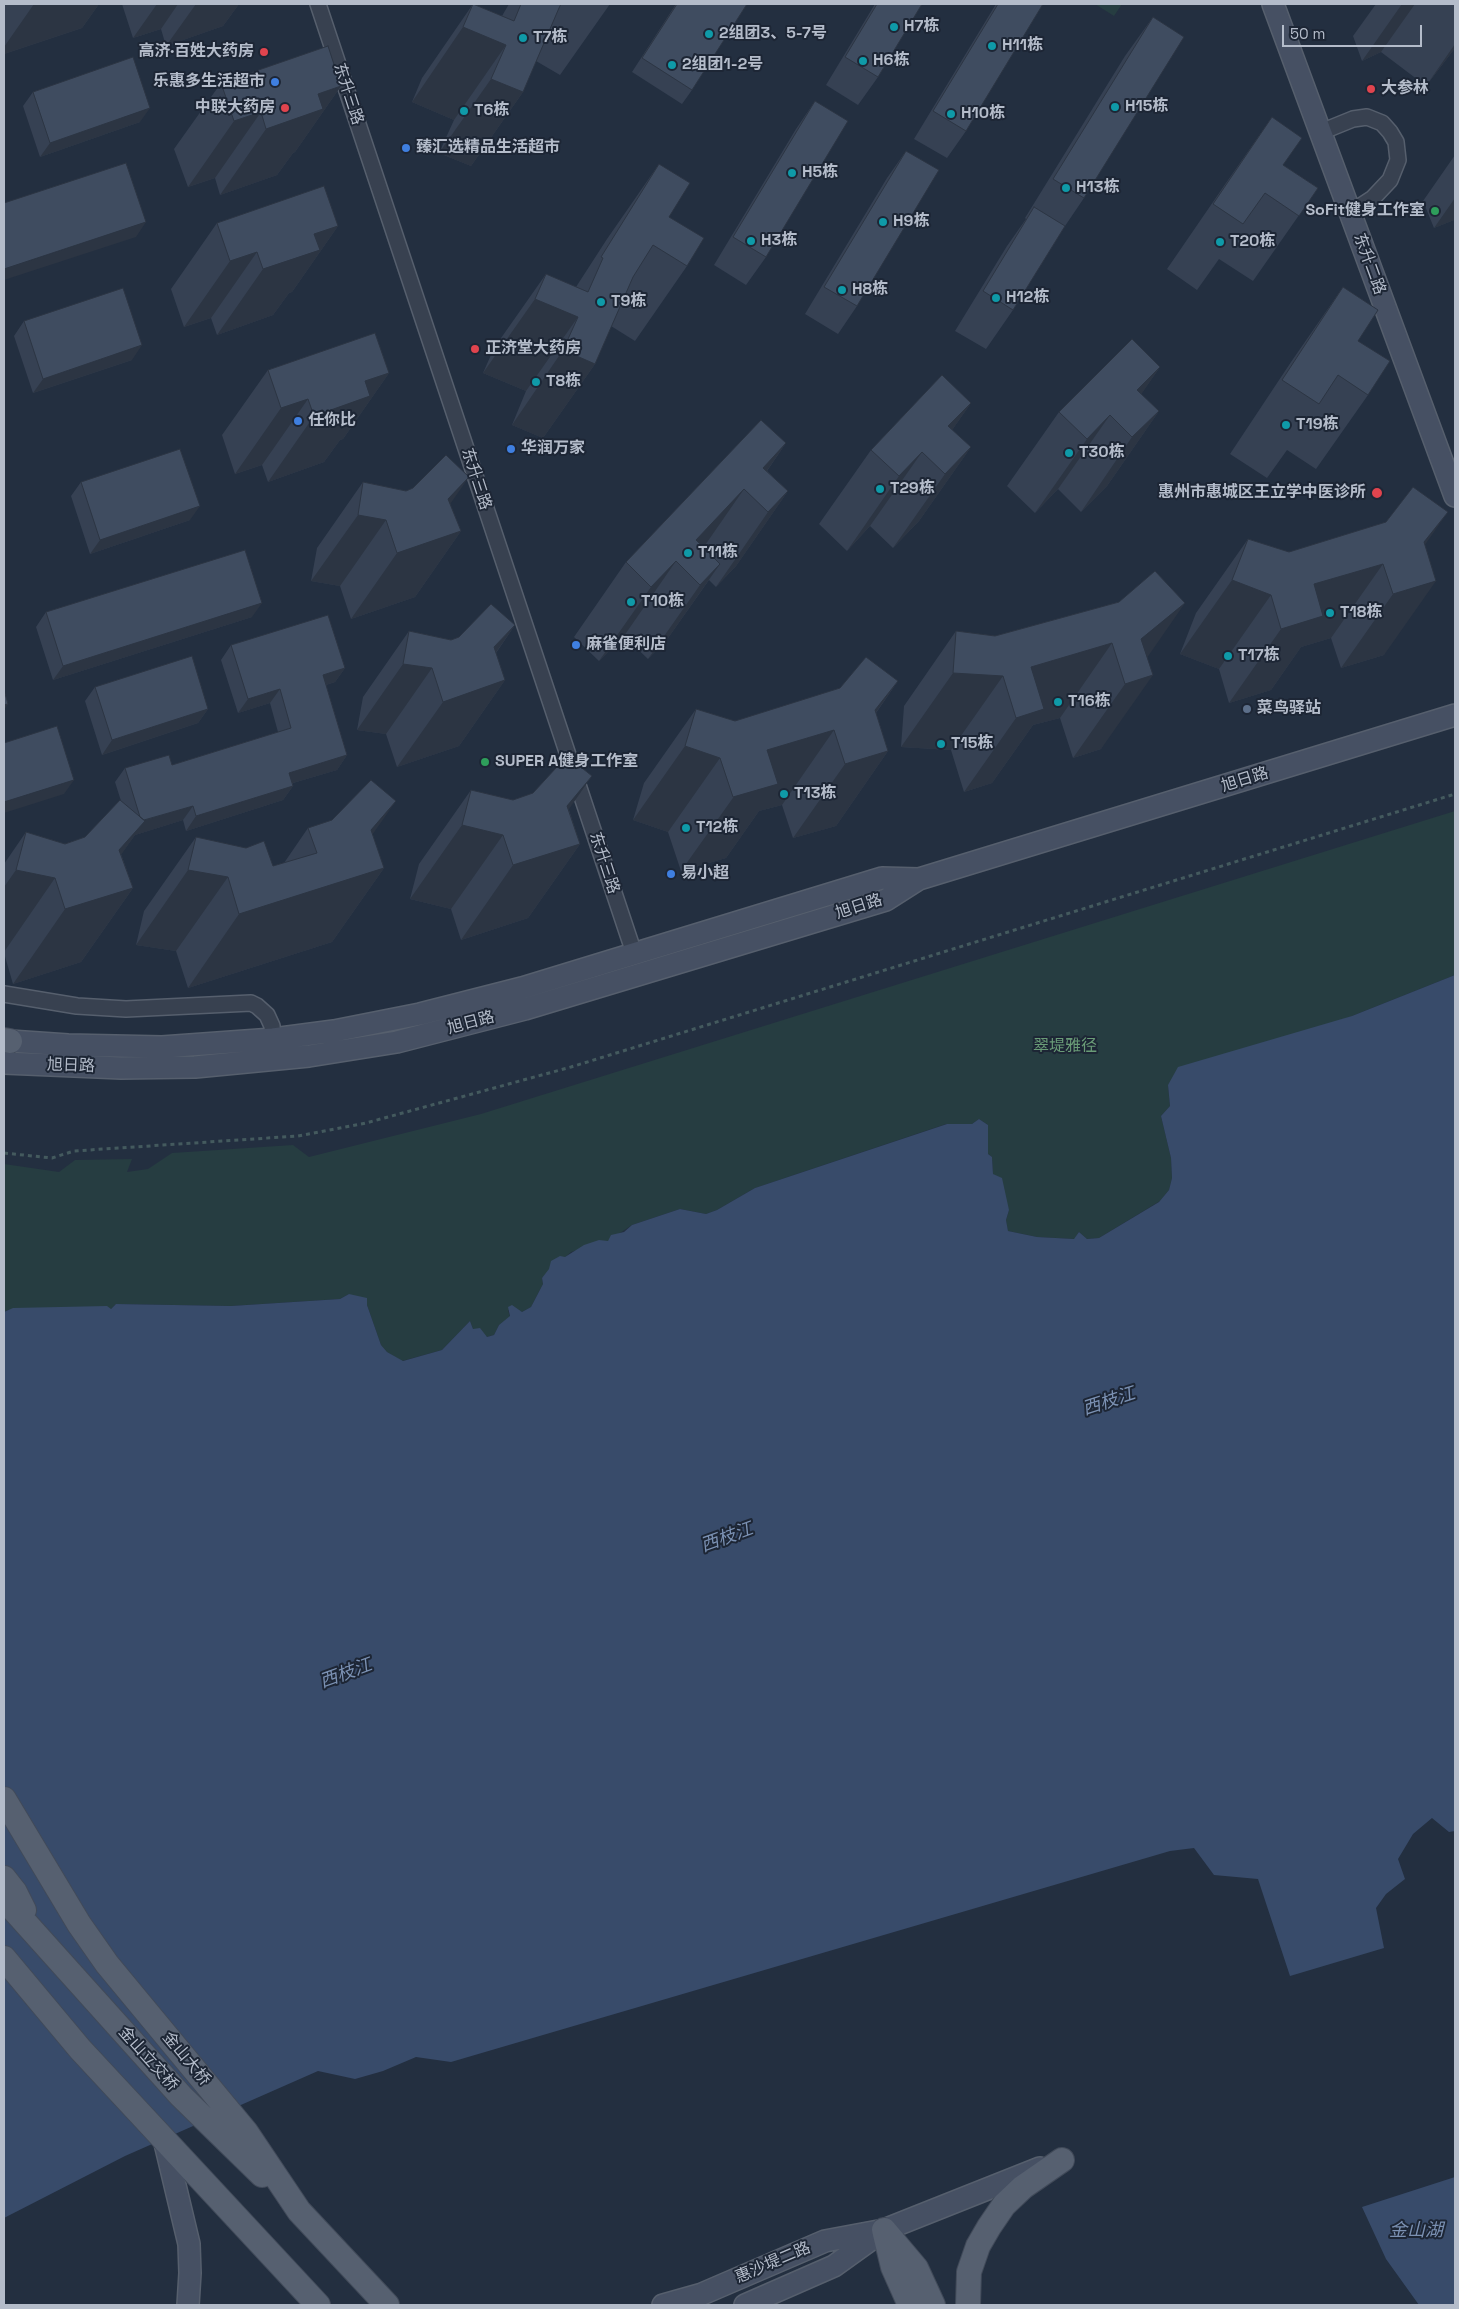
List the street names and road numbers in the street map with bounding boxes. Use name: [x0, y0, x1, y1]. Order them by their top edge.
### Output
street label: 东升三路: [329, 61, 367, 127]
street label: 东升二路: [1349, 231, 1389, 297]
street label: 东升三路: [457, 446, 495, 512]
street label: 旭日路: [1219, 764, 1271, 796]
street label: 东升三路: [585, 830, 623, 896]
street label: 旭日路: [833, 890, 885, 924]
street label: 旭日路: [445, 1008, 497, 1038]
street label: 旭日路: [47, 1056, 95, 1076]
street label: 金山立交桥: [114, 2023, 182, 2095]
street label: 金山大桥: [158, 2028, 214, 2090]
street label: 惠沙堤二路: [732, 2239, 814, 2287]

